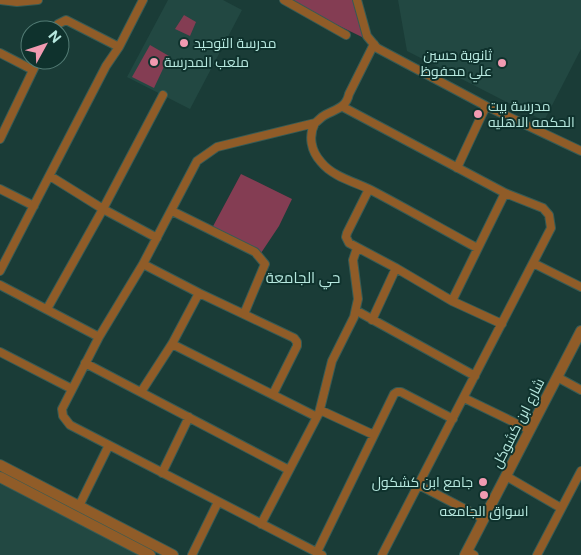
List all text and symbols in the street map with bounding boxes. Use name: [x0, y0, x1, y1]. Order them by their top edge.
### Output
north arrow: [20, 20, 70, 70]
text: N: [45, 27, 65, 46]
place label: مدرسة التوحيد: [194, 35, 276, 51]
marker: مدرسة التوحيد: [178, 37, 190, 49]
place label: ثانوية حسين علي محفوظ: [420, 47, 492, 83]
place label: ملعب المدرسة: [164, 54, 249, 70]
marker: ملعب المدرسة: [148, 56, 160, 68]
marker: ثانوية حسين علي محفوظ: [496, 57, 508, 69]
place label: مدرسة بيت الحكمه الاهليه: [488, 98, 575, 130]
marker: مدرسة بيت الحكمه الاهليه: [472, 108, 484, 120]
district label: حي الجامعة: [266, 269, 340, 290]
street label: شارع ابن كشوكل: [488, 375, 548, 471]
place label: جامع ابن كشكول: [372, 474, 473, 491]
marker: جامع ابن كشكول: [477, 476, 489, 488]
marker: اسواق الجامعه: [478, 489, 490, 501]
place label: اسواق الجامعه: [440, 503, 528, 520]

